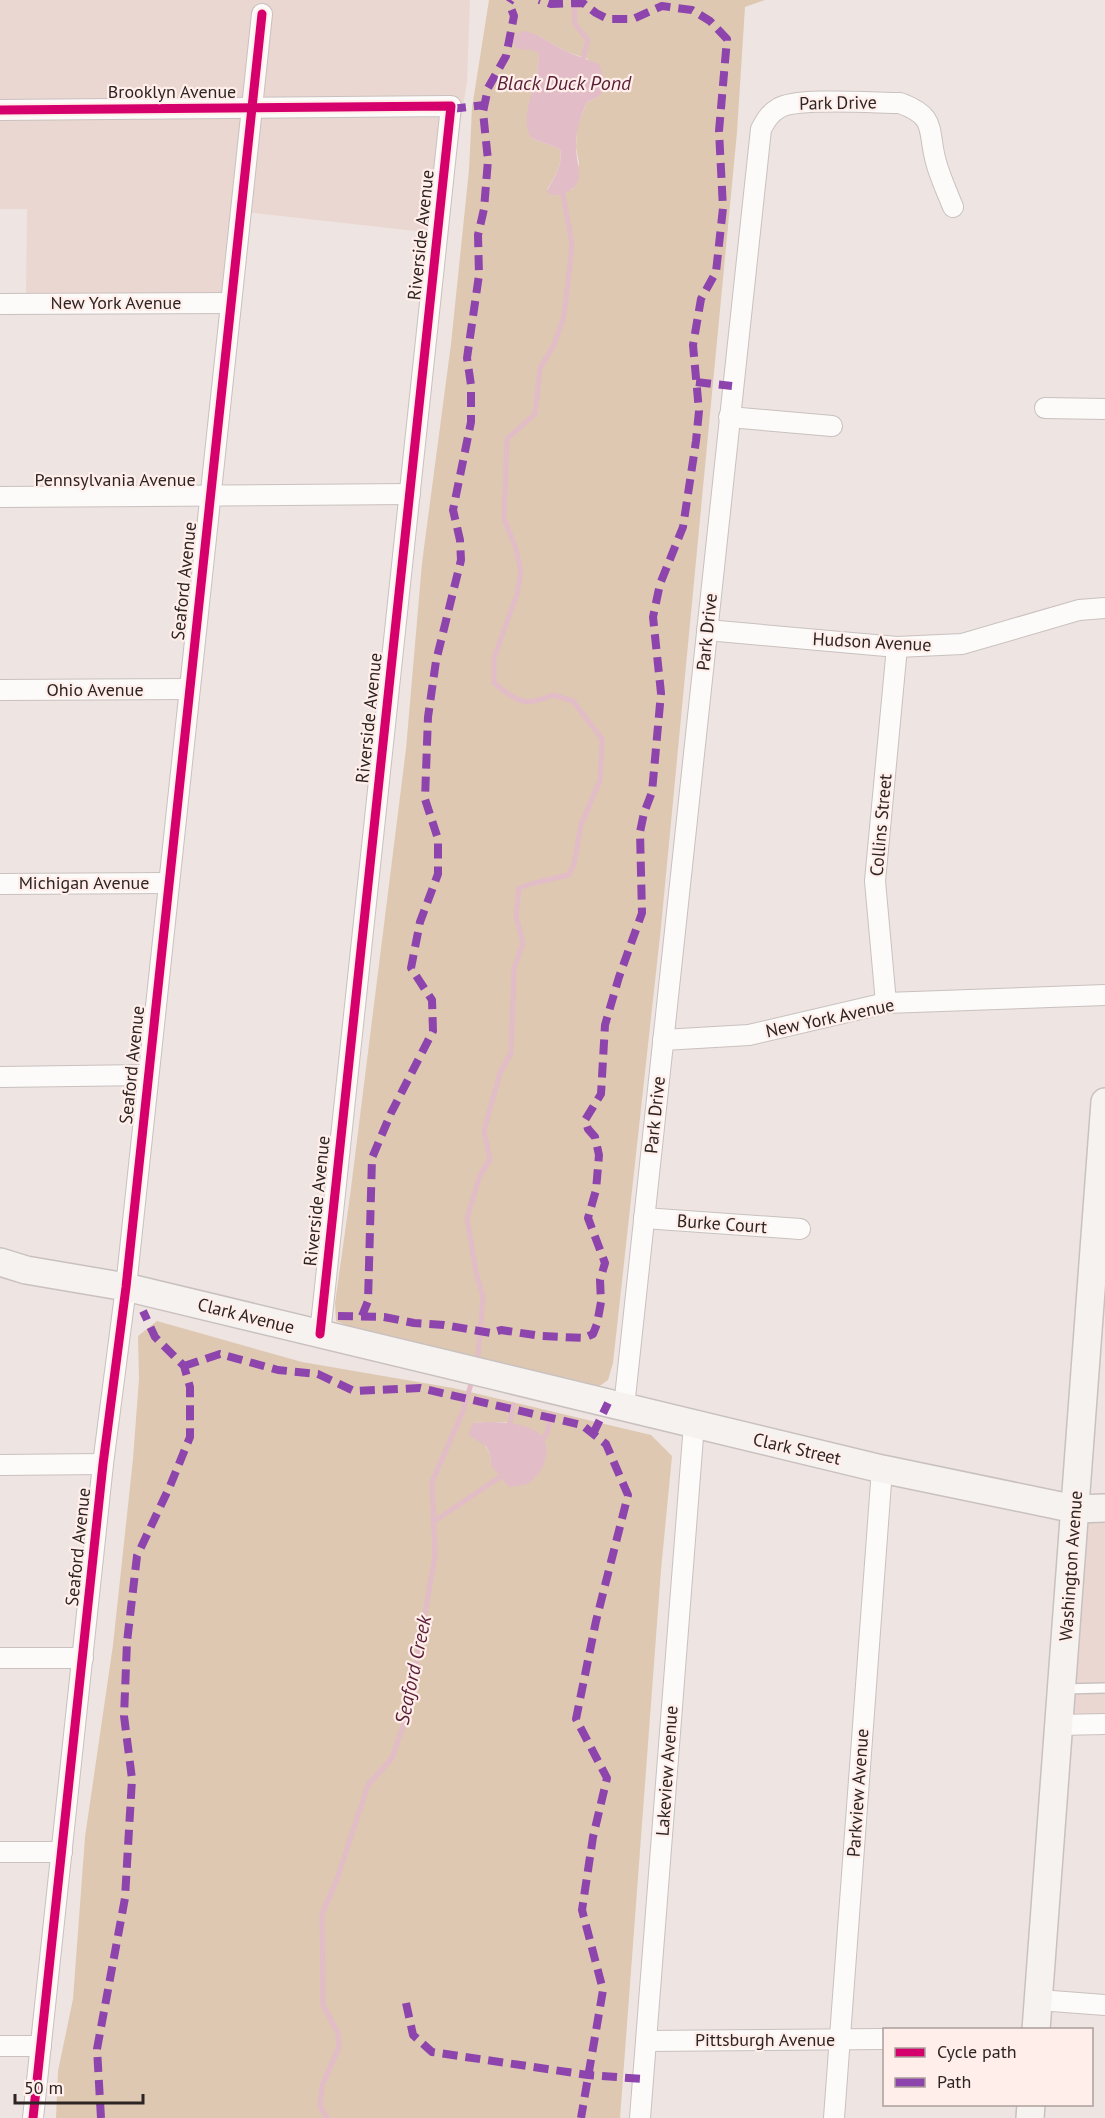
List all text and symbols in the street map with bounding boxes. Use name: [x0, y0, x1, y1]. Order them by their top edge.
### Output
water label: Black Duck Pond: [497, 70, 632, 96]
street label: Brooklyn Avenue: [108, 80, 236, 103]
street label: Park Drive: [799, 90, 877, 115]
street label: Riverside Avenue: [402, 169, 439, 301]
street label: New York Avenue: [51, 291, 181, 314]
street label: Pennsylvania Avenue: [34, 468, 196, 491]
street label: Seaford Avenue: [166, 521, 201, 641]
street label: Park Drive: [691, 592, 722, 672]
street label: Hudson Avenue: [812, 627, 932, 656]
street label: Riverside Avenue: [350, 652, 387, 784]
street label: Ohio Avenue: [46, 678, 144, 701]
street label: Collins Street: [865, 773, 896, 877]
street label: Michigan Avenue: [19, 871, 149, 894]
street label: New York Avenue: [763, 993, 896, 1042]
street label: Seaford Avenue: [114, 1005, 149, 1125]
street label: Park Drive: [639, 1075, 670, 1155]
street label: Riverside Avenue: [298, 1135, 335, 1267]
street label: Burke Court: [676, 1209, 768, 1238]
street label: Clark Avenue: [195, 1292, 297, 1339]
street label: Clark Street: [751, 1427, 843, 1470]
street label: Seaford Avenue: [60, 1487, 95, 1607]
street label: Washington Avenue: [1054, 1490, 1087, 1642]
water label: Seaford Creek: [389, 1612, 437, 1727]
street label: Lakeview Avenue: [650, 1705, 683, 1837]
street label: Parkview Avenue: [842, 1728, 873, 1858]
street label: Pittsburgh Avenue: [695, 2028, 835, 2051]
legend: [883, 2028, 1093, 2106]
text: Cycle path: [937, 2040, 1017, 2063]
scale bar: [15, 2067, 142, 2105]
text: Path: [937, 2070, 971, 2093]
text: 50 m: [24, 2076, 63, 2099]

